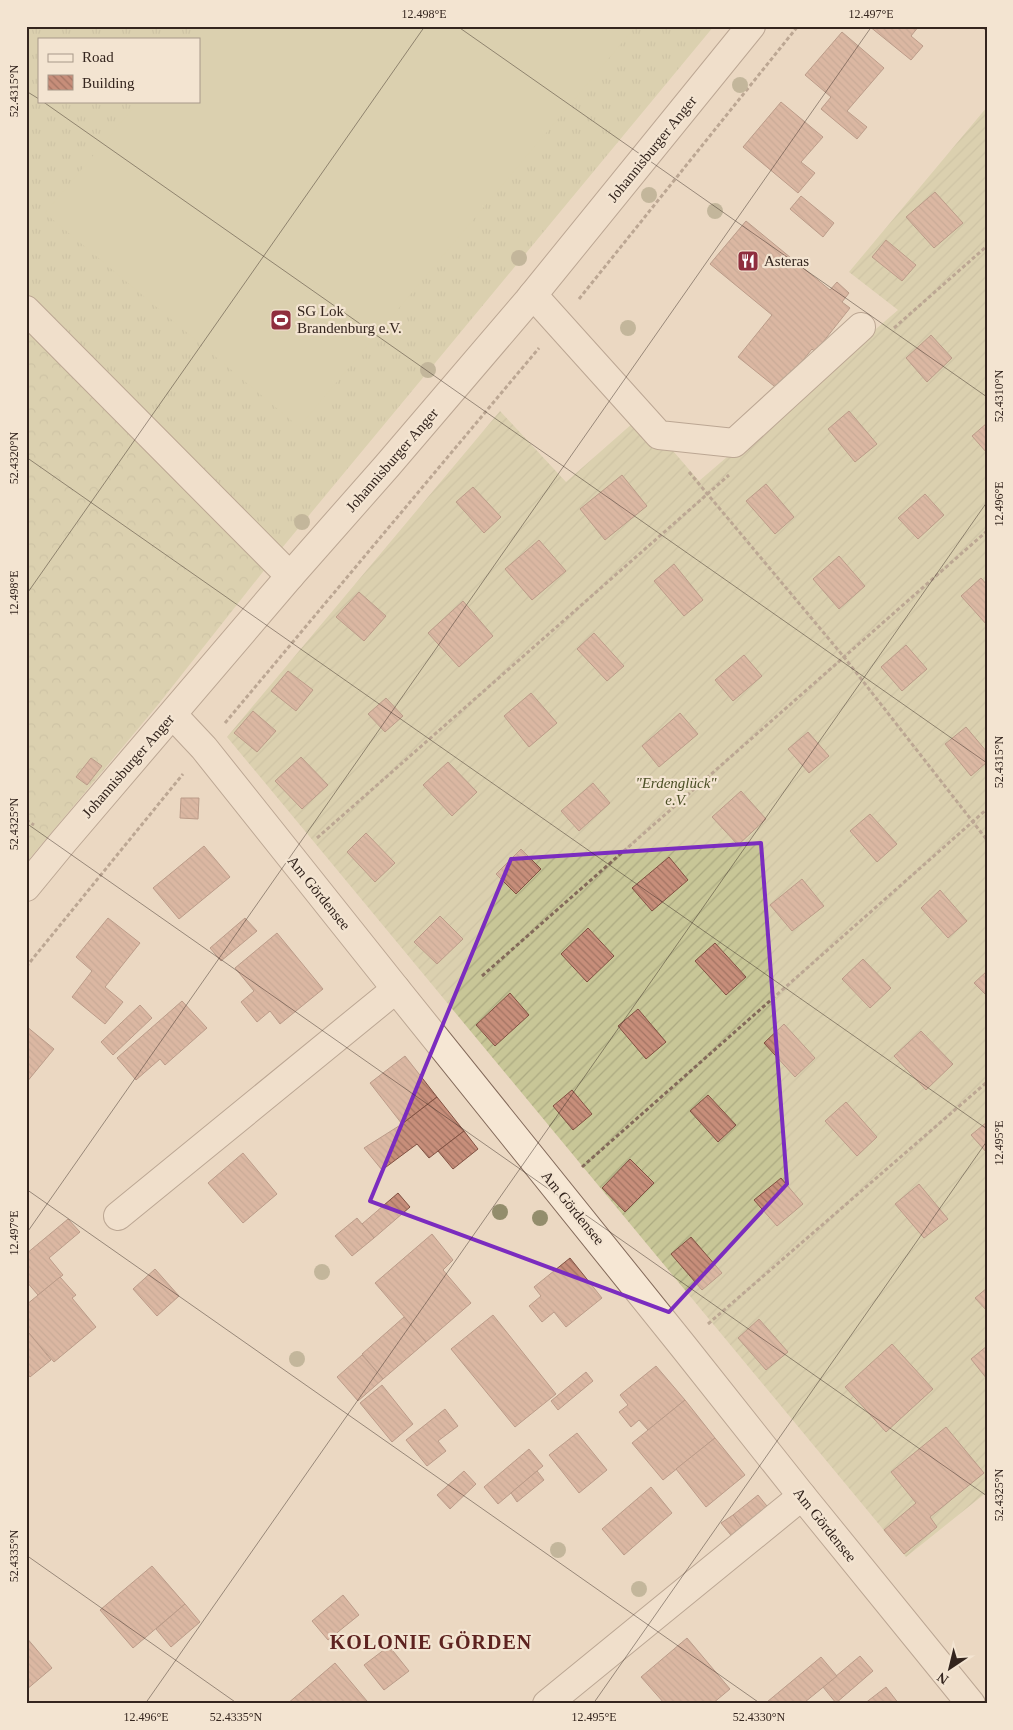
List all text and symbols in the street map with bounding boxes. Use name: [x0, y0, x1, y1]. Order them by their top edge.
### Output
text: 12.498°E: [401, 7, 447, 21]
text: 12.497°E: [848, 7, 894, 21]
legend: [38, 38, 200, 102]
text: Road: [82, 49, 114, 65]
text: 52.4315°N: [7, 64, 21, 117]
text: Building: [82, 75, 135, 91]
street label: Johannisburger Anger: [604, 93, 700, 205]
restaurant icon: Asteras: [736, 249, 760, 273]
place label: Asteras: [764, 253, 809, 269]
place label: SG Lok Brandenburg e.V.: [297, 303, 402, 336]
sports icon: SG Lok Brandenburg e.V.: [269, 308, 293, 332]
text: 52.4310°N: [992, 369, 1006, 422]
street label: Johannisburger Anger: [343, 405, 441, 515]
text: 52.4320°N: [7, 431, 21, 484]
text: 12.496°E: [992, 481, 1006, 527]
text: 12.498°E: [7, 570, 21, 616]
street label: Johannisburger Anger: [79, 711, 177, 821]
text: 52.4315°N: [992, 735, 1006, 788]
park label: "Erdenglück" e.V.: [635, 775, 717, 808]
text: 52.4325°N: [7, 797, 21, 850]
street label: Am Gördensee: [284, 853, 354, 933]
text: 12.495°E: [992, 1120, 1006, 1166]
street label: Am Gördensee: [538, 1168, 608, 1248]
text: 12.497°E: [7, 1210, 21, 1256]
text: 52.4325°N: [992, 1468, 1006, 1521]
street label: Am Gördensee: [790, 1485, 860, 1565]
text: 52.4335°N: [7, 1529, 21, 1582]
district label: KOLONIE GÖRDEN: [330, 1631, 532, 1653]
north arrow: [926, 1642, 976, 1692]
text: N: [934, 1669, 951, 1687]
text: 12.496°E: [123, 1710, 169, 1724]
text: 52.4335°N: [210, 1710, 263, 1724]
text: 12.495°E: [571, 1710, 617, 1724]
text: 52.4330°N: [733, 1710, 786, 1724]

